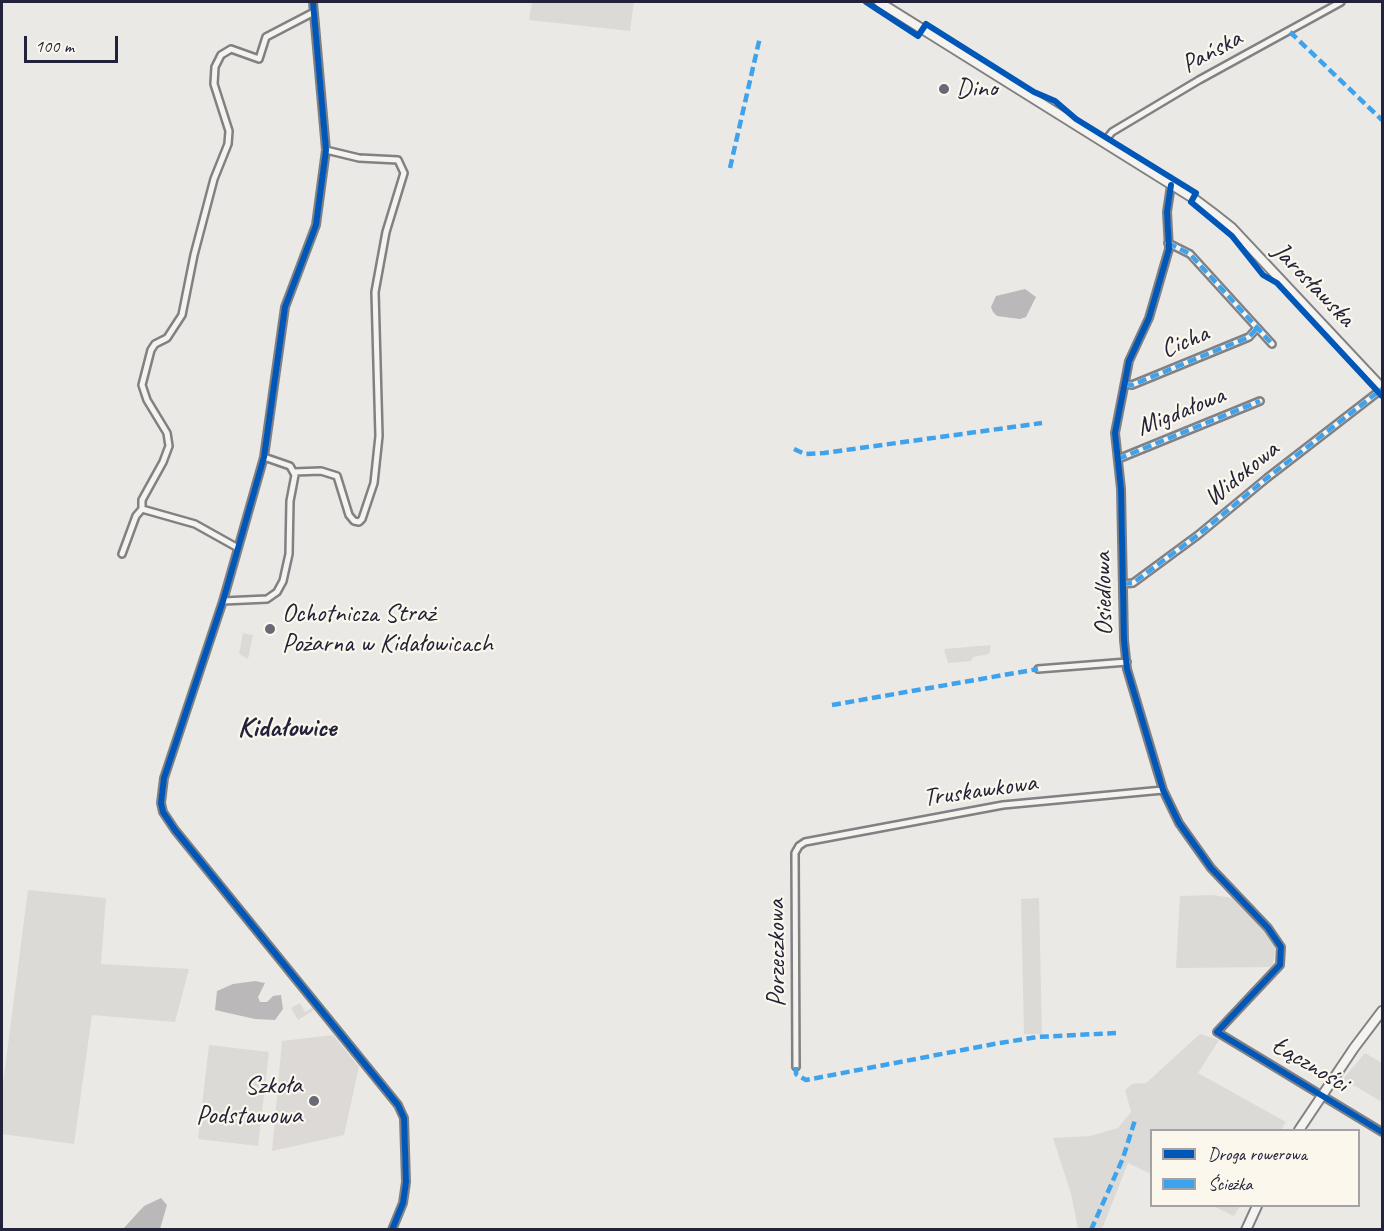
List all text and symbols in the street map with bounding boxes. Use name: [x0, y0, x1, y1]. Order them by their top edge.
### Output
street label: Pańska: [1177, 23, 1247, 81]
scale bar: [27, 24, 122, 62]
text: 100 m: [35, 35, 74, 57]
place label: Dino: [956, 73, 997, 105]
marker: Dino: [937, 82, 951, 96]
street label: Jarosławska: [1265, 236, 1361, 334]
street label: Cicha: [1157, 318, 1213, 366]
street label: Migdałowa: [1132, 380, 1230, 444]
street label: Widokowa: [1198, 434, 1286, 514]
street label: Osiedlowa: [1088, 552, 1120, 636]
place label: Ochotnicza Straż Pożarna w Kidałowicach: [282, 598, 493, 660]
marker: Ochotnicza Straż Pożarna w Kidałowicach: [263, 622, 277, 636]
district label: Kidałowice: [238, 712, 336, 746]
street label: Truskawkowa: [921, 768, 1039, 814]
street label: Porzeczkowa: [761, 899, 793, 1007]
street label: Łączności: [1266, 1030, 1354, 1100]
place label: Szkoła Podstawowa: [196, 1070, 302, 1132]
marker: Szkoła Podstawowa: [307, 1094, 321, 1108]
legend: [1150, 1129, 1360, 1207]
text: Droga rowerowa: [1208, 1143, 1307, 1165]
text: Ścieżka: [1208, 1173, 1252, 1195]

